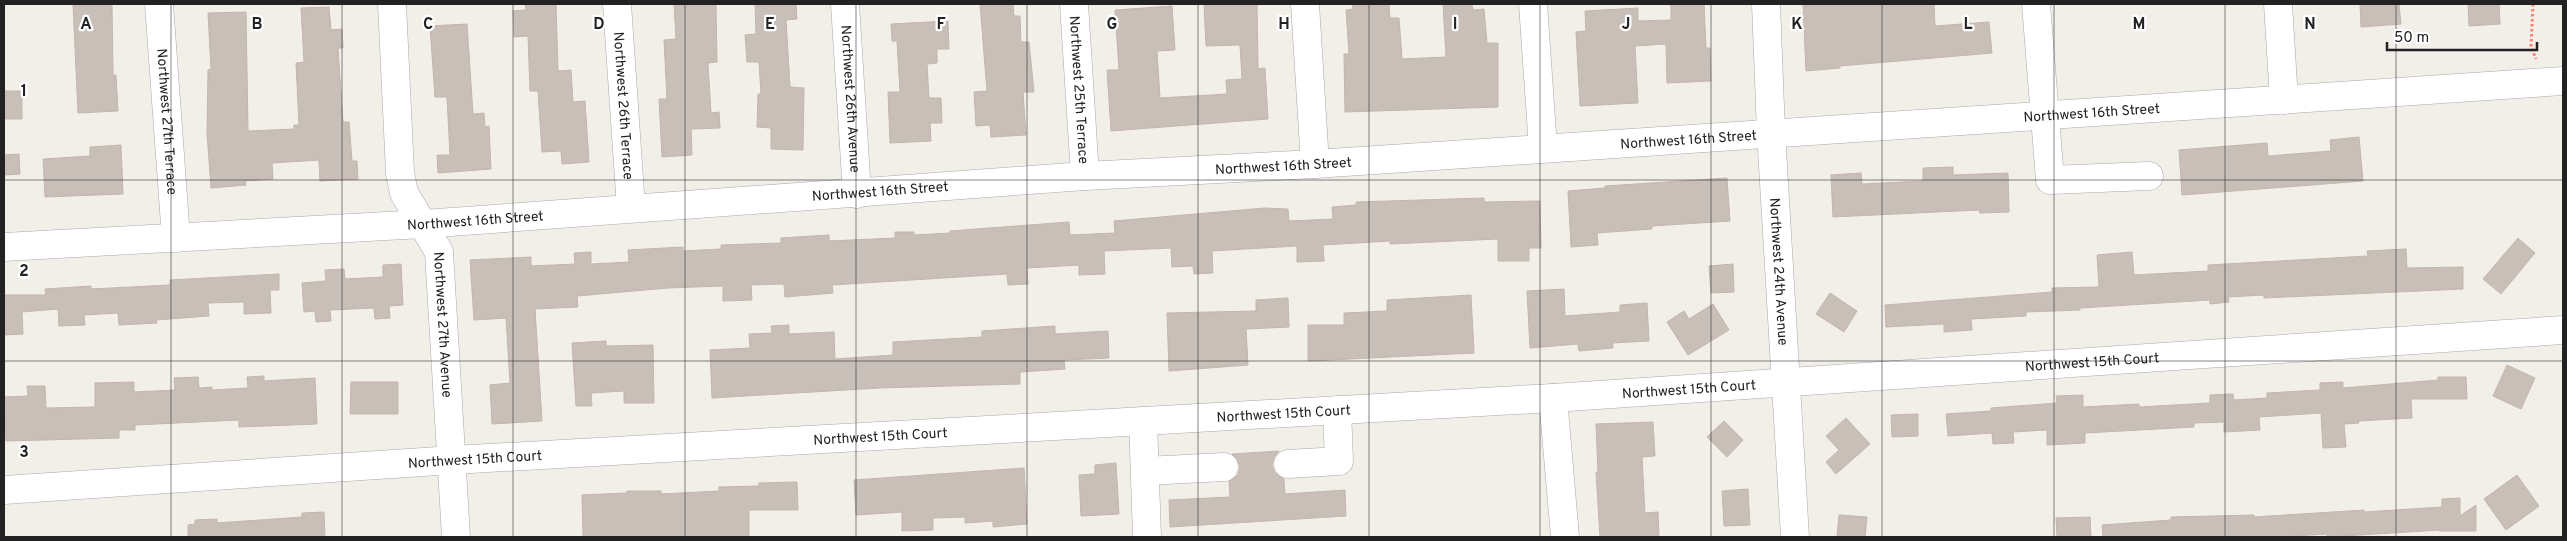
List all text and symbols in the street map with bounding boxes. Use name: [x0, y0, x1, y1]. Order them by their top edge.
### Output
text: A: [80, 15, 92, 35]
text: B: [251, 15, 263, 35]
text: C: [423, 15, 433, 35]
text: D: [593, 15, 605, 35]
text: E: [765, 15, 775, 35]
text: F: [936, 15, 946, 35]
street label: Northwest 25th Terrace: [1065, 15, 1091, 165]
text: G: [1107, 15, 1117, 35]
text: H: [1278, 15, 1290, 35]
text: I: [1453, 15, 1457, 35]
text: J: [1622, 15, 1630, 35]
text: K: [1791, 15, 1803, 35]
text: L: [1963, 15, 1973, 35]
text: M: [2133, 15, 2145, 35]
text: N: [2304, 15, 2316, 35]
scale bar: [2387, 20, 2537, 52]
street label: Northwest 26th Avenue: [836, 25, 863, 173]
text: 50 m: [2394, 29, 2429, 48]
street label: Northwest 26th Terrace: [609, 31, 636, 180]
street label: Northwest 27th Terrace: [152, 48, 180, 196]
text: 1: [21, 82, 27, 102]
street label: Northwest 16th Street: [2023, 101, 2161, 127]
street label: Northwest 16th Street: [1620, 128, 1757, 154]
street label: Northwest 16th Street: [1215, 155, 1352, 179]
street label: Northwest 16th Street: [811, 179, 949, 206]
street label: Northwest 24th Avenue: [1765, 197, 1791, 346]
street label: Northwest 16th Street: [407, 208, 544, 235]
street label: Northwest 27th Avenue: [429, 251, 455, 398]
text: 2: [19, 262, 29, 282]
street label: Northwest 15th Court: [2024, 350, 2160, 376]
street label: Northwest 15th Court: [1621, 377, 1757, 403]
street label: Northwest 15th Court: [1216, 402, 1351, 427]
street label: Northwest 15th Court: [813, 425, 948, 450]
text: 3: [19, 443, 29, 463]
street label: Northwest 15th Court: [407, 448, 543, 473]

